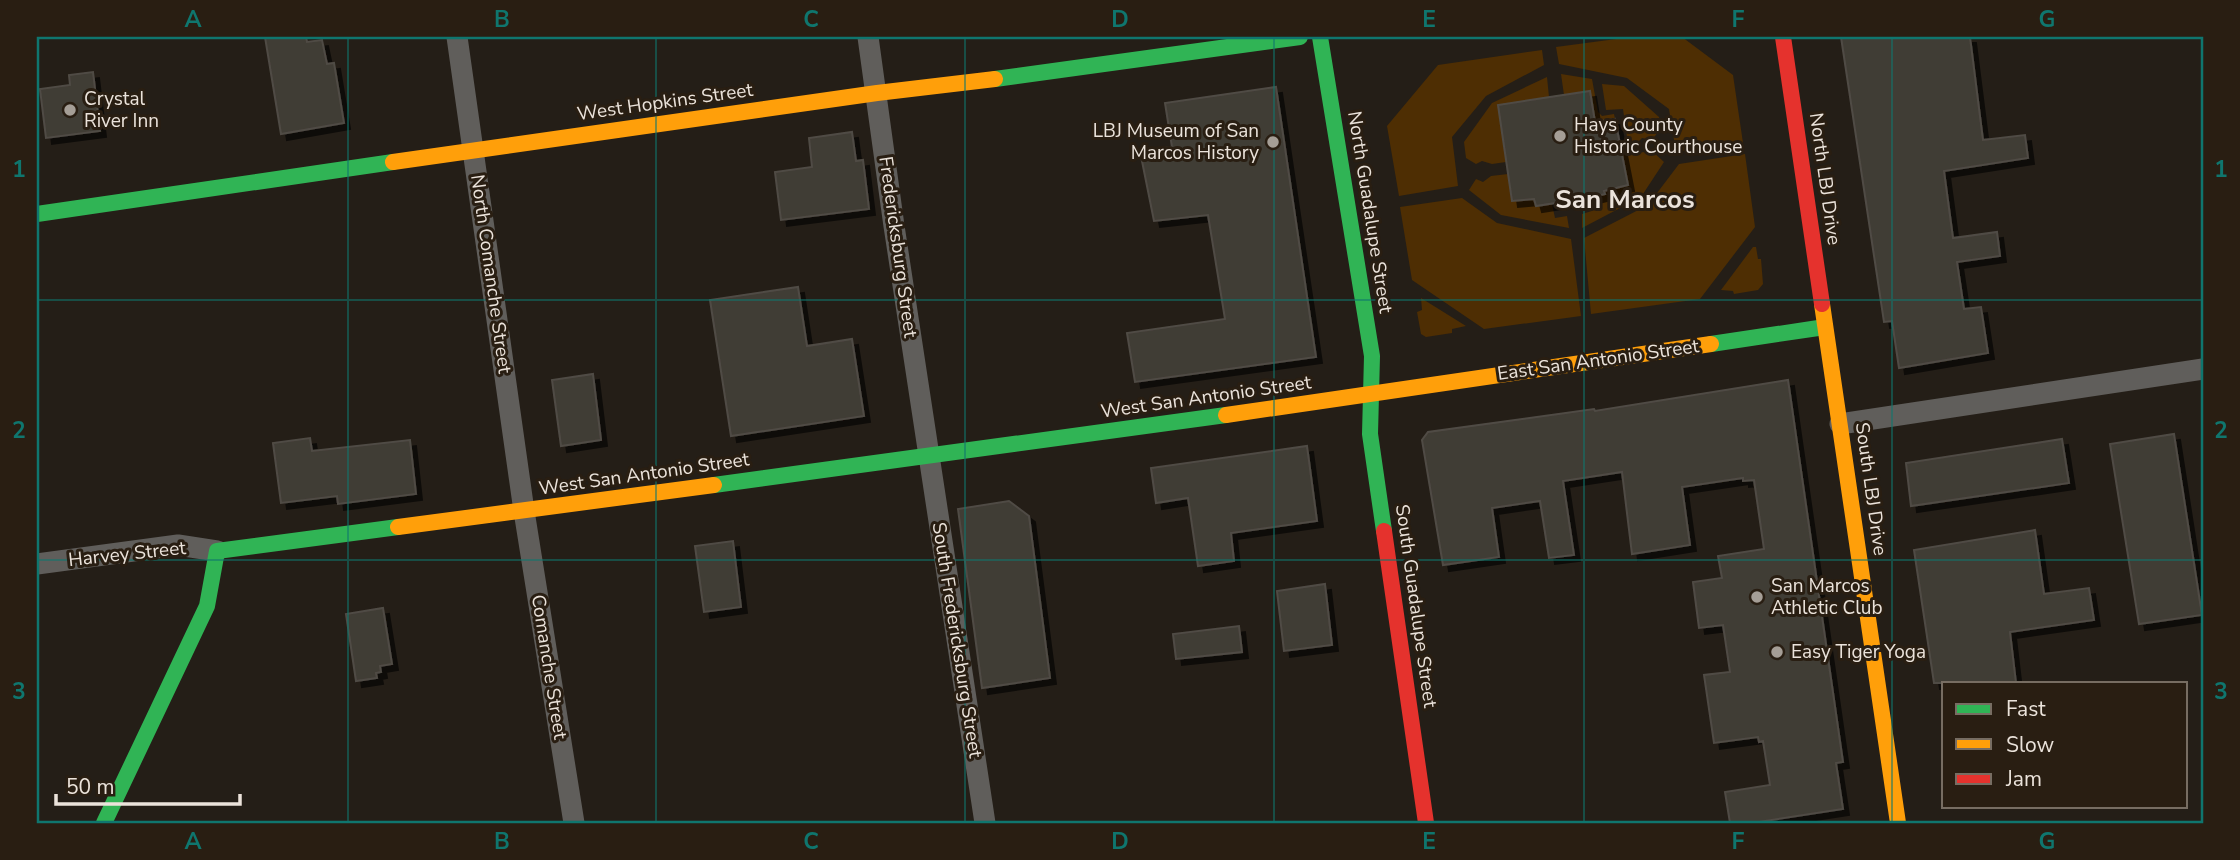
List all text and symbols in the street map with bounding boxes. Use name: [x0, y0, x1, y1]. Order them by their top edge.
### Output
text: A: [184, 4, 202, 35]
text: B: [494, 4, 510, 35]
text: C: [803, 4, 819, 35]
text: D: [1111, 4, 1129, 35]
text: E: [1422, 4, 1436, 35]
text: F: [1732, 4, 1745, 35]
text: G: [2039, 4, 2055, 35]
street label: West Hopkins Street: [575, 77, 755, 127]
place label: Crystal River Inn: [84, 86, 159, 134]
marker: Crystal River Inn: [62, 102, 78, 118]
street label: North Guadalupe Street: [1341, 109, 1399, 315]
street label: North LBJ Drive: [1803, 111, 1847, 247]
place label: Hays County Historic Courthouse: [1574, 112, 1742, 160]
place label: LBJ Museum of San Marcos History: [1093, 118, 1259, 166]
marker: Hays County Historic Courthouse: [1552, 128, 1568, 144]
marker: LBJ Museum of San Marcos History: [1265, 134, 1281, 150]
text: 1: [12, 154, 26, 185]
text: 1: [2214, 154, 2228, 185]
street label: Fredericksburg Street: [872, 155, 924, 340]
street label: North Comanche Street: [464, 173, 518, 375]
district label: San Marcos: [1555, 182, 1695, 217]
street label: East San Antonio Street: [1496, 333, 1701, 387]
street label: West San Antonio Street: [1099, 369, 1313, 425]
text: 2: [12, 415, 26, 446]
text: 2: [2214, 415, 2228, 446]
street label: South LBJ Drive: [1849, 421, 1893, 557]
street label: West San Antonio Street: [537, 446, 751, 502]
street label: South Guadalupe Street: [1389, 503, 1443, 710]
street label: South Fredericksburg Street: [926, 520, 989, 760]
street label: Harvey Street: [67, 535, 187, 573]
place label: San Marcos Athletic Club: [1771, 573, 1883, 621]
marker: San Marcos Athletic Club: [1749, 589, 1765, 605]
street label: Comanche Street: [525, 593, 573, 742]
place label: Easy Tiger Yoga: [1791, 639, 1926, 665]
marker: Easy Tiger Yoga: [1769, 644, 1785, 660]
text: 3: [12, 676, 26, 707]
text: 3: [2214, 676, 2228, 707]
legend: [1942, 682, 2188, 808]
text: Fast: [2006, 695, 2046, 723]
text: Slow: [2006, 731, 2055, 759]
scale bar: [56, 762, 240, 806]
text: Jam: [2005, 765, 2042, 793]
text: 50 m: [66, 773, 115, 801]
text: A: [184, 826, 202, 857]
text: B: [494, 826, 510, 857]
text: C: [803, 826, 819, 857]
text: D: [1111, 826, 1129, 857]
text: E: [1422, 826, 1436, 857]
text: F: [1732, 826, 1745, 857]
text: G: [2039, 826, 2055, 857]

